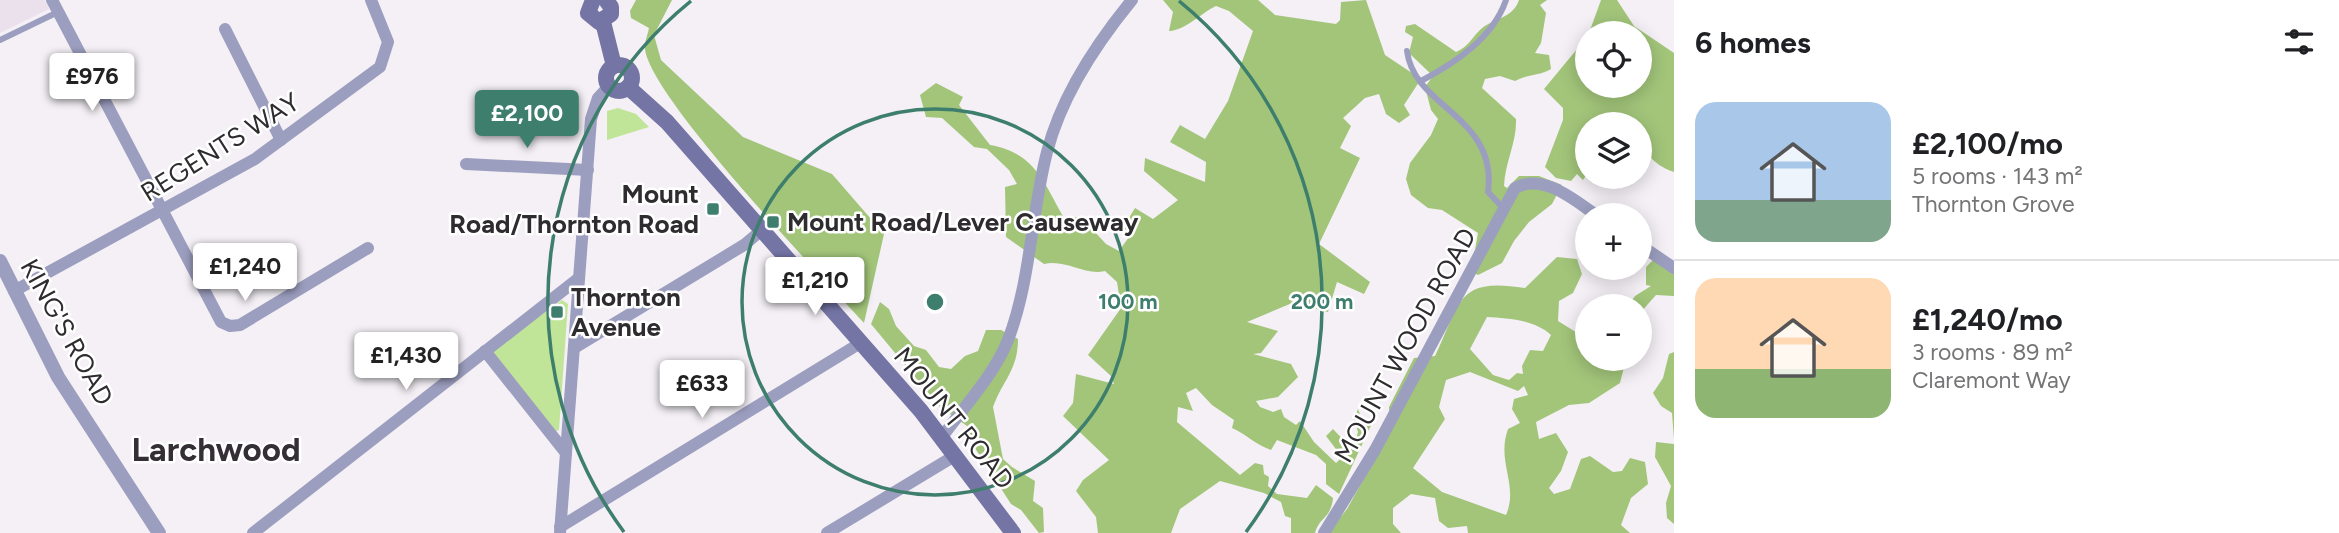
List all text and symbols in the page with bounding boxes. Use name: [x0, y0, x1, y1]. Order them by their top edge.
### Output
map controls: [1575, 21, 1652, 371]
button: locate: [1575, 21, 1652, 98]
icon: filters: [2280, 23, 2318, 61]
text: 6 homes: [1695, 24, 1811, 61]
pin: £976: [51, 54, 133, 113]
text: £976: [65, 62, 119, 90]
street label: REGENTS WAY: [135, 85, 305, 208]
pin: £2,100: [470, 90, 584, 150]
text: £2,100: [491, 99, 563, 127]
button: layers: [1575, 112, 1652, 189]
text: £2,100/mo: [1912, 125, 2063, 162]
icon: home: [1751, 130, 1835, 214]
text: 5 rooms · 143 m²: [1912, 162, 2083, 190]
place label: Mount Road/Thornton Road: [449, 178, 699, 240]
text: Thornton Grove: [1912, 190, 2075, 218]
marker: Mount Road/Thornton Road: [705, 201, 721, 217]
button: +: [1575, 203, 1652, 280]
place label: Mount Road/Lever Causeway: [787, 206, 1138, 238]
marker: Mount Road/Lever Causeway: [765, 214, 781, 230]
street label: MOUNT WOOD ROAD: [1327, 222, 1483, 468]
pin: £1,240: [188, 244, 302, 303]
text: £1,240: [209, 252, 281, 280]
street label: KING'S ROAD: [14, 253, 120, 411]
pin: £1,210: [758, 258, 872, 317]
text: £1,210: [781, 266, 849, 294]
place label: Thornton Avenue: [571, 281, 681, 343]
text: 100 m: [1098, 289, 1158, 314]
text: 200 m: [1291, 289, 1353, 314]
centre of rings: [923, 290, 947, 314]
button: −: [1575, 294, 1652, 371]
text: £1,240/mo: [1912, 301, 2063, 338]
marker: Thornton Avenue: [549, 304, 565, 320]
icon: home: [1751, 306, 1835, 390]
pin: £1,430: [349, 332, 463, 392]
text: 3 rooms · 89 m²: [1912, 338, 2073, 366]
text: £1,430: [370, 341, 442, 369]
street label: MOUNT ROAD: [887, 341, 1021, 495]
pin: £633: [661, 360, 743, 420]
text: Claremont Way: [1912, 366, 2071, 394]
text: £633: [676, 369, 728, 397]
district label: Larchwood: [131, 430, 301, 469]

